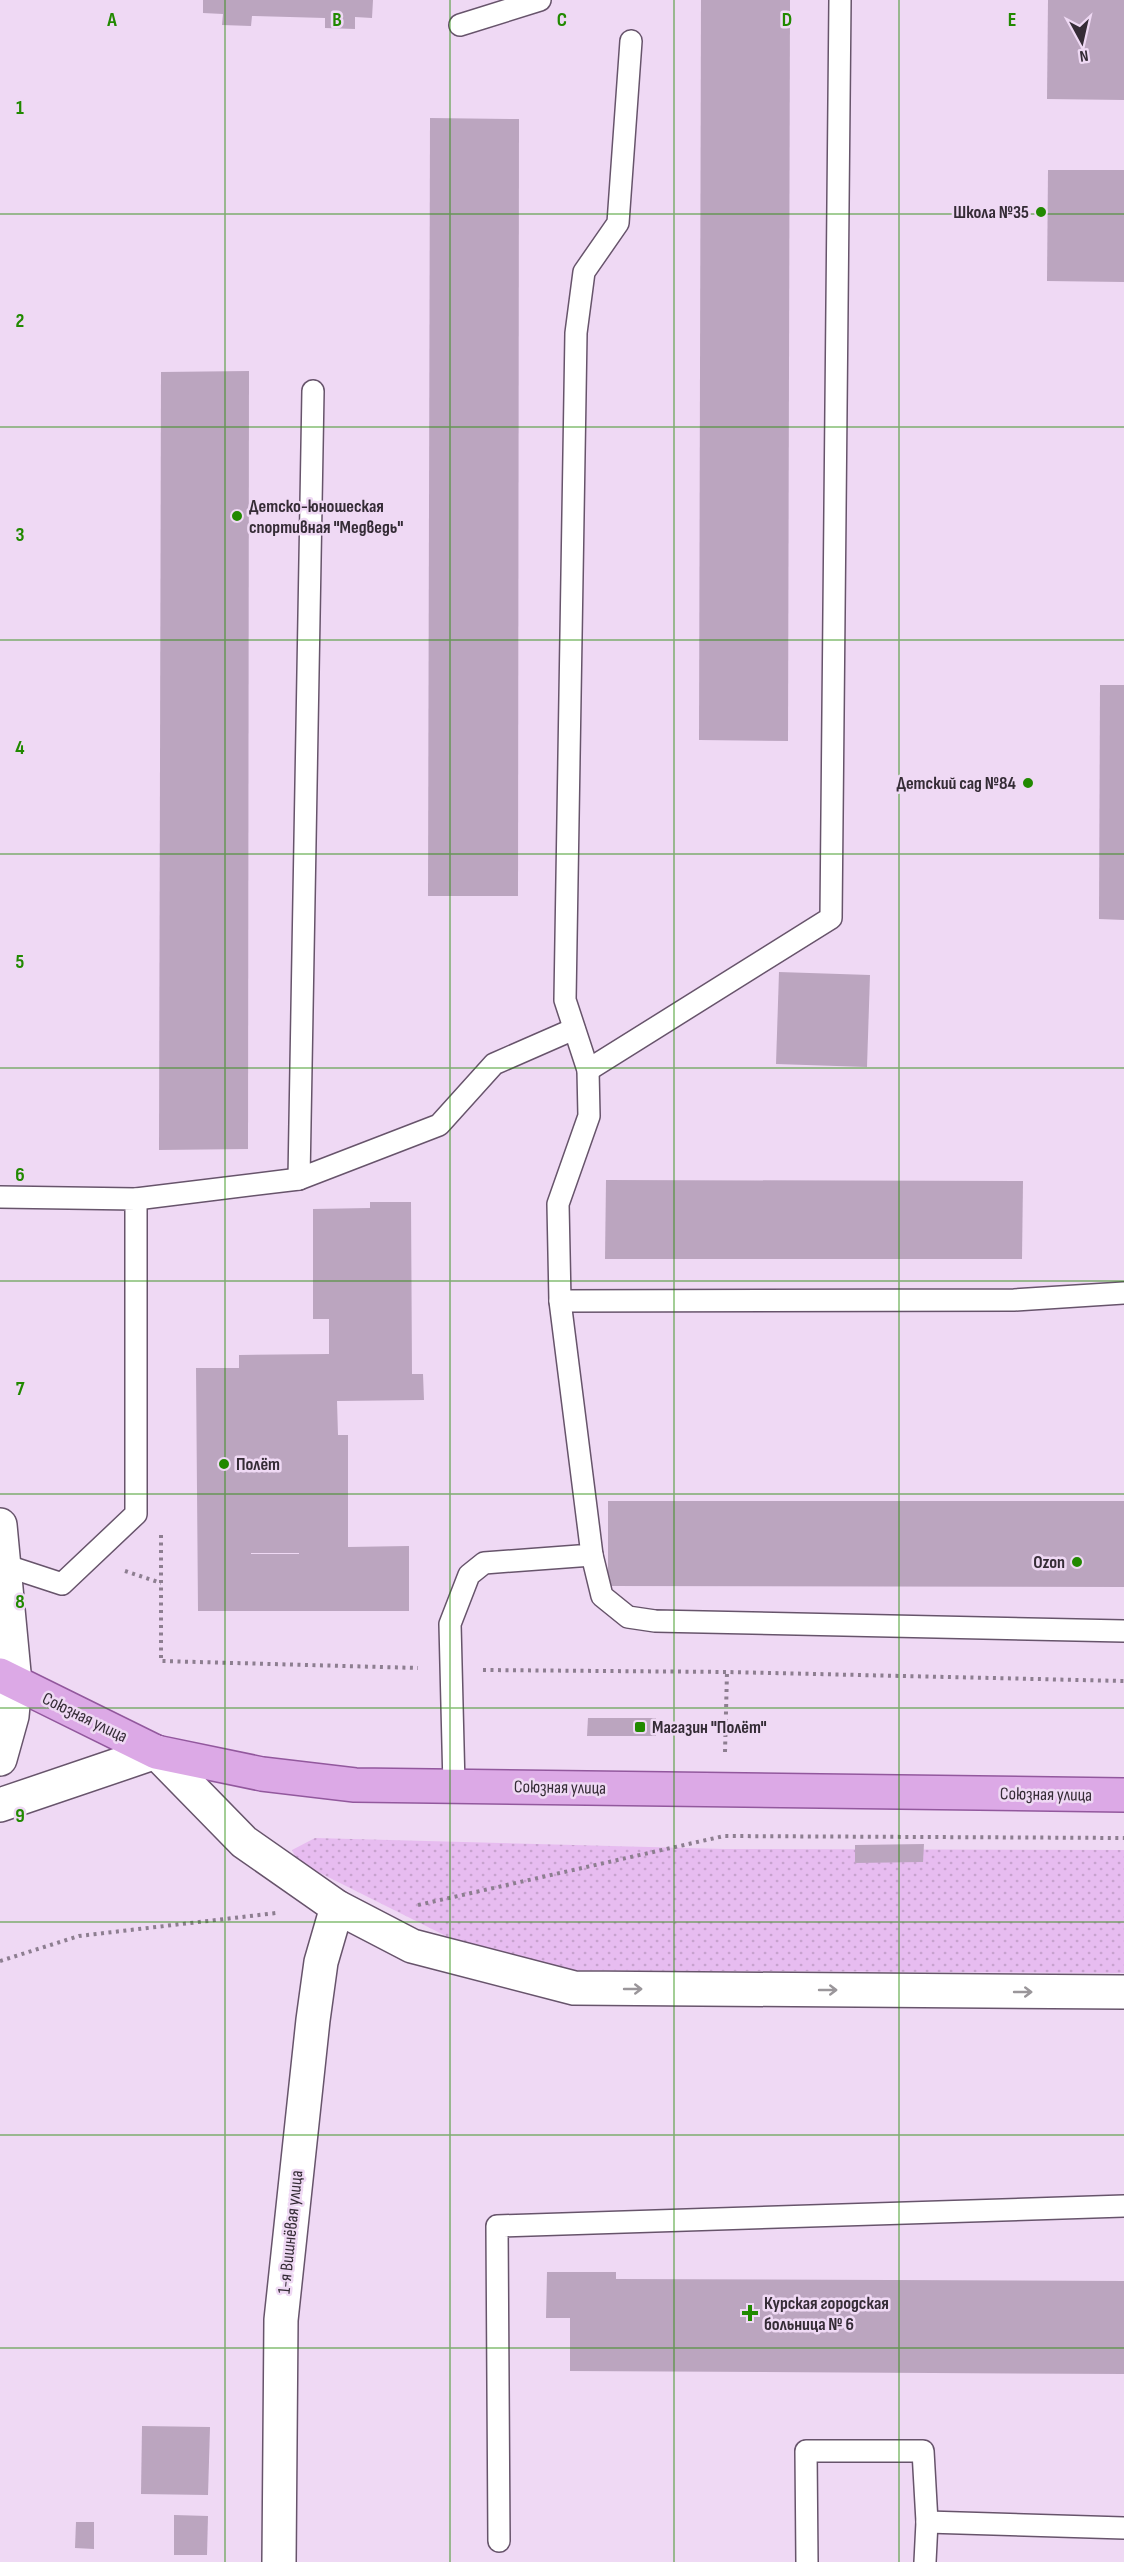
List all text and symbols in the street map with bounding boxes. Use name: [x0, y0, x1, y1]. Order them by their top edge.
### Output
text: A: [106, 8, 117, 32]
text: B: [332, 8, 342, 32]
text: C: [557, 8, 567, 32]
text: D: [782, 8, 792, 32]
text: E: [1008, 8, 1016, 32]
north arrow: [1052, 12, 1112, 72]
text: N: [1078, 45, 1089, 65]
text: 1: [16, 96, 24, 120]
place label: Школа №35: [953, 202, 1029, 223]
marker: Школа №35: [1034, 205, 1048, 219]
text: 2: [16, 309, 24, 333]
place label: Детско-юношеская спортивная "Медведь": [249, 496, 404, 538]
marker: Детско-юношеская спортивная "Медведь": [230, 509, 244, 523]
text: 3: [16, 523, 25, 547]
text: 4: [15, 736, 25, 760]
place label: Детский сад №84: [896, 773, 1017, 794]
marker: Детский сад №84: [1021, 776, 1035, 790]
text: 5: [16, 950, 25, 974]
text: 6: [15, 1163, 25, 1187]
text: 7: [16, 1377, 25, 1401]
place label: Полёт: [236, 1454, 280, 1475]
marker: Полёт: [217, 1457, 231, 1471]
place label: Ozon: [1033, 1552, 1065, 1573]
marker: Ozon: [1070, 1555, 1084, 1569]
text: 8: [15, 1590, 25, 1614]
street label: Союзная улица: [39, 1688, 131, 1747]
place label: Магазин "Полёт": [652, 1717, 767, 1738]
marker: Магазин "Полёт": [633, 1720, 647, 1734]
street label: Союзная улица: [514, 1776, 606, 1799]
street label: Союзная улица: [1000, 1783, 1092, 1806]
text: 9: [15, 1804, 25, 1828]
one-way arrow: [622, 1983, 642, 1995]
one-way arrow: [817, 1984, 837, 1996]
one-way arrow: [1012, 1986, 1032, 1997]
street label: 1-я Вишнёвая улица: [274, 2169, 307, 2295]
place label: Курская городская больница № 6: [764, 2293, 889, 2335]
marker: Курская городская больница № 6: [741, 2304, 759, 2322]

